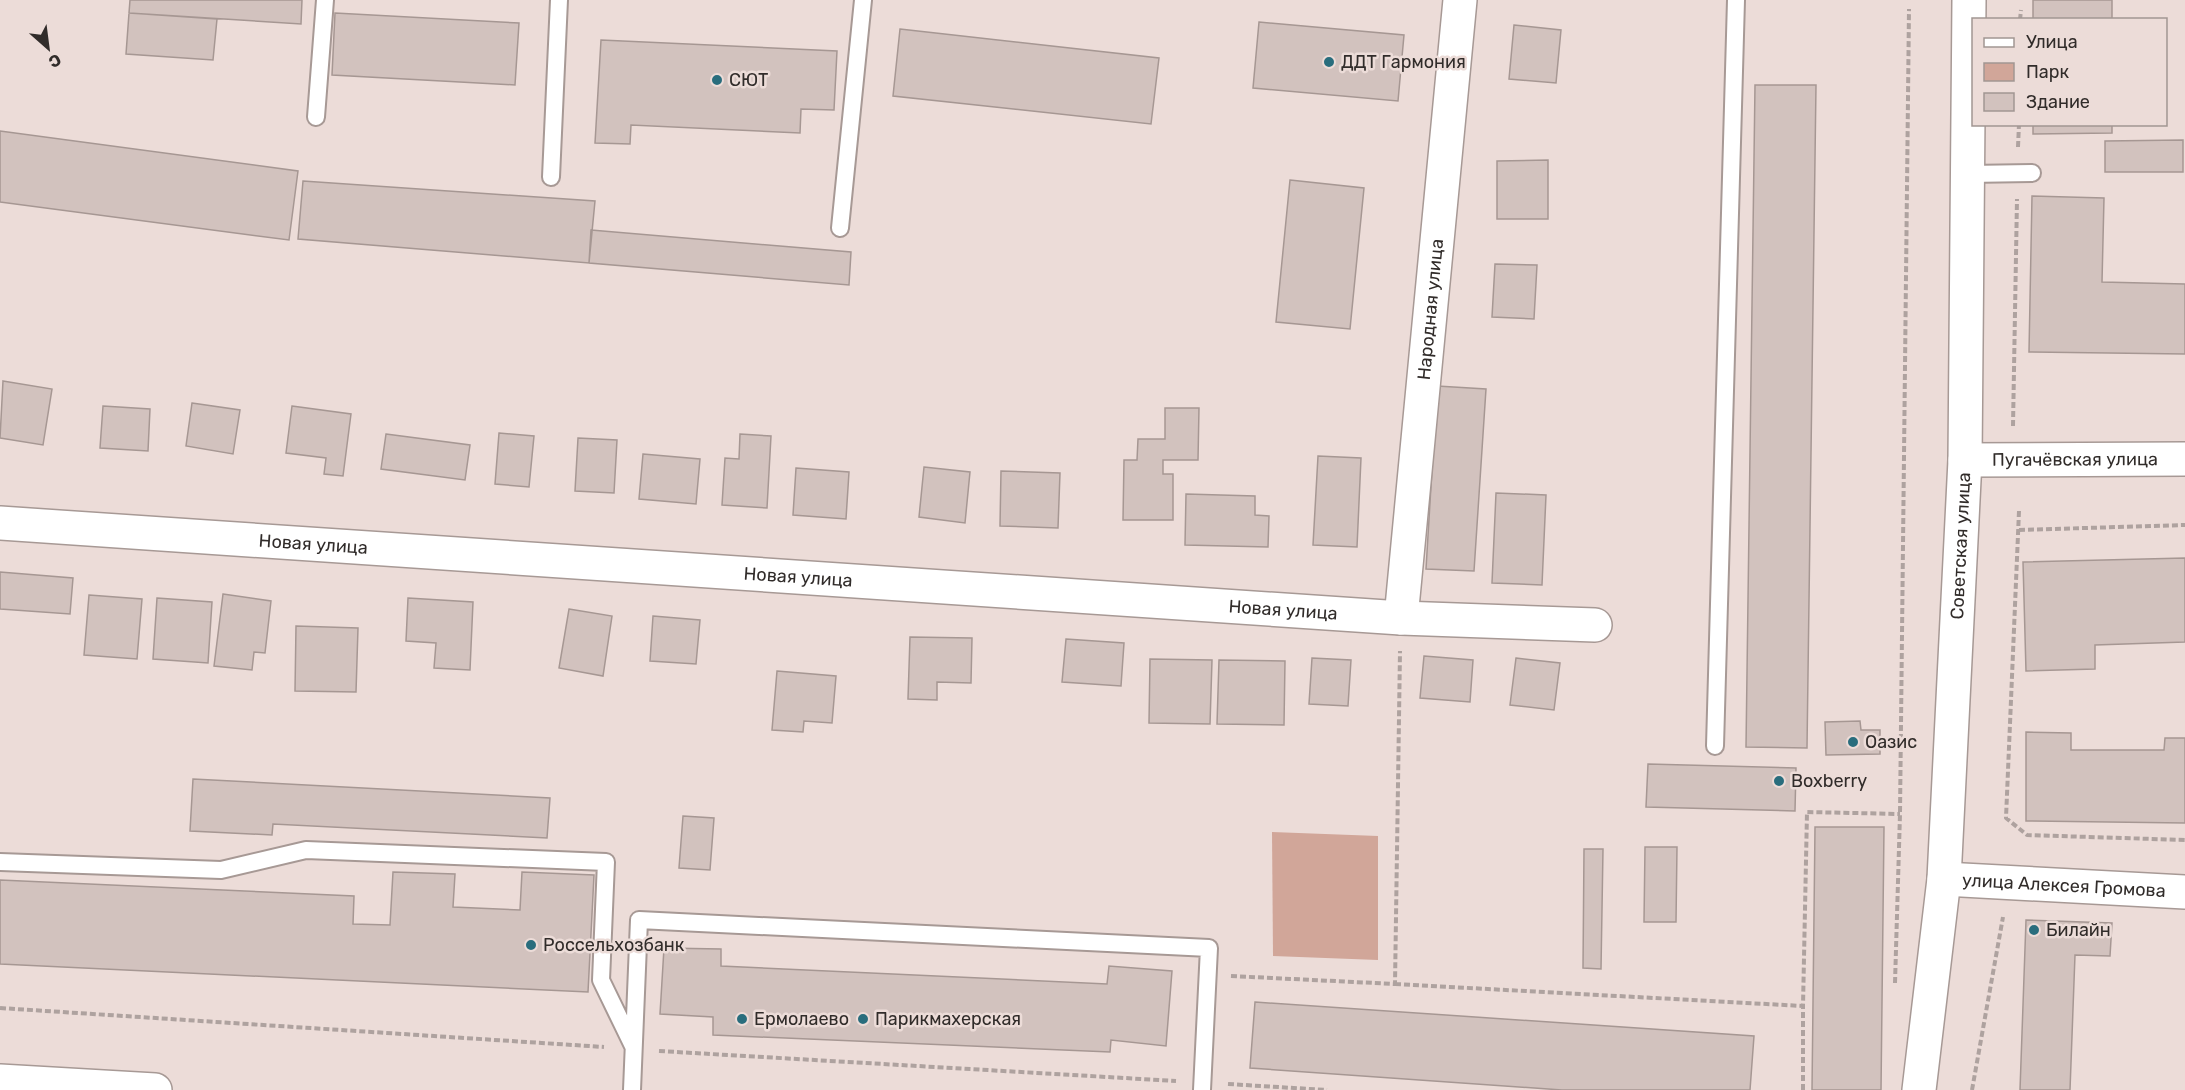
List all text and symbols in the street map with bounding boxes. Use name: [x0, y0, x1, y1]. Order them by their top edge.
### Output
north arrow: [18, 18, 78, 78]
legend: [1972, 18, 2167, 126]
text: Улица: [2026, 31, 2078, 53]
text: С: [45, 50, 64, 72]
place label: ДДТ Гармония: [1341, 51, 1466, 73]
marker: ДДТ Гармония: [1322, 55, 1336, 69]
text: Парк: [2026, 61, 2070, 83]
place label: СЮТ: [729, 69, 769, 91]
marker: СЮТ: [710, 73, 724, 87]
text: Здание: [2026, 91, 2090, 113]
street label: Народная улица: [1413, 238, 1448, 381]
street label: Пугачёвская улица: [1992, 448, 2158, 471]
street label: Советская улица: [1946, 472, 1975, 620]
street label: Новая улица: [258, 530, 369, 559]
street label: Новая улица: [743, 562, 853, 592]
street label: Новая улица: [1228, 595, 1338, 625]
place label: Оазис: [1865, 731, 1917, 753]
marker: Оазис: [1846, 735, 1860, 749]
place label: Boxberry: [1791, 770, 1867, 792]
marker: Boxberry: [1772, 774, 1786, 788]
street label: улица Алексея Громова: [1961, 869, 2166, 902]
place label: Билайн: [2046, 919, 2111, 941]
marker: Билайн: [2027, 923, 2041, 937]
place label: Россельхозбанк: [543, 934, 685, 956]
marker: Россельхозбанк: [524, 938, 538, 952]
place label: Ермолаево: [754, 1008, 849, 1030]
place label: Парикмахерская: [875, 1008, 1021, 1030]
marker: Ермолаево: [735, 1012, 749, 1026]
marker: Парикмахерская: [856, 1012, 870, 1026]

